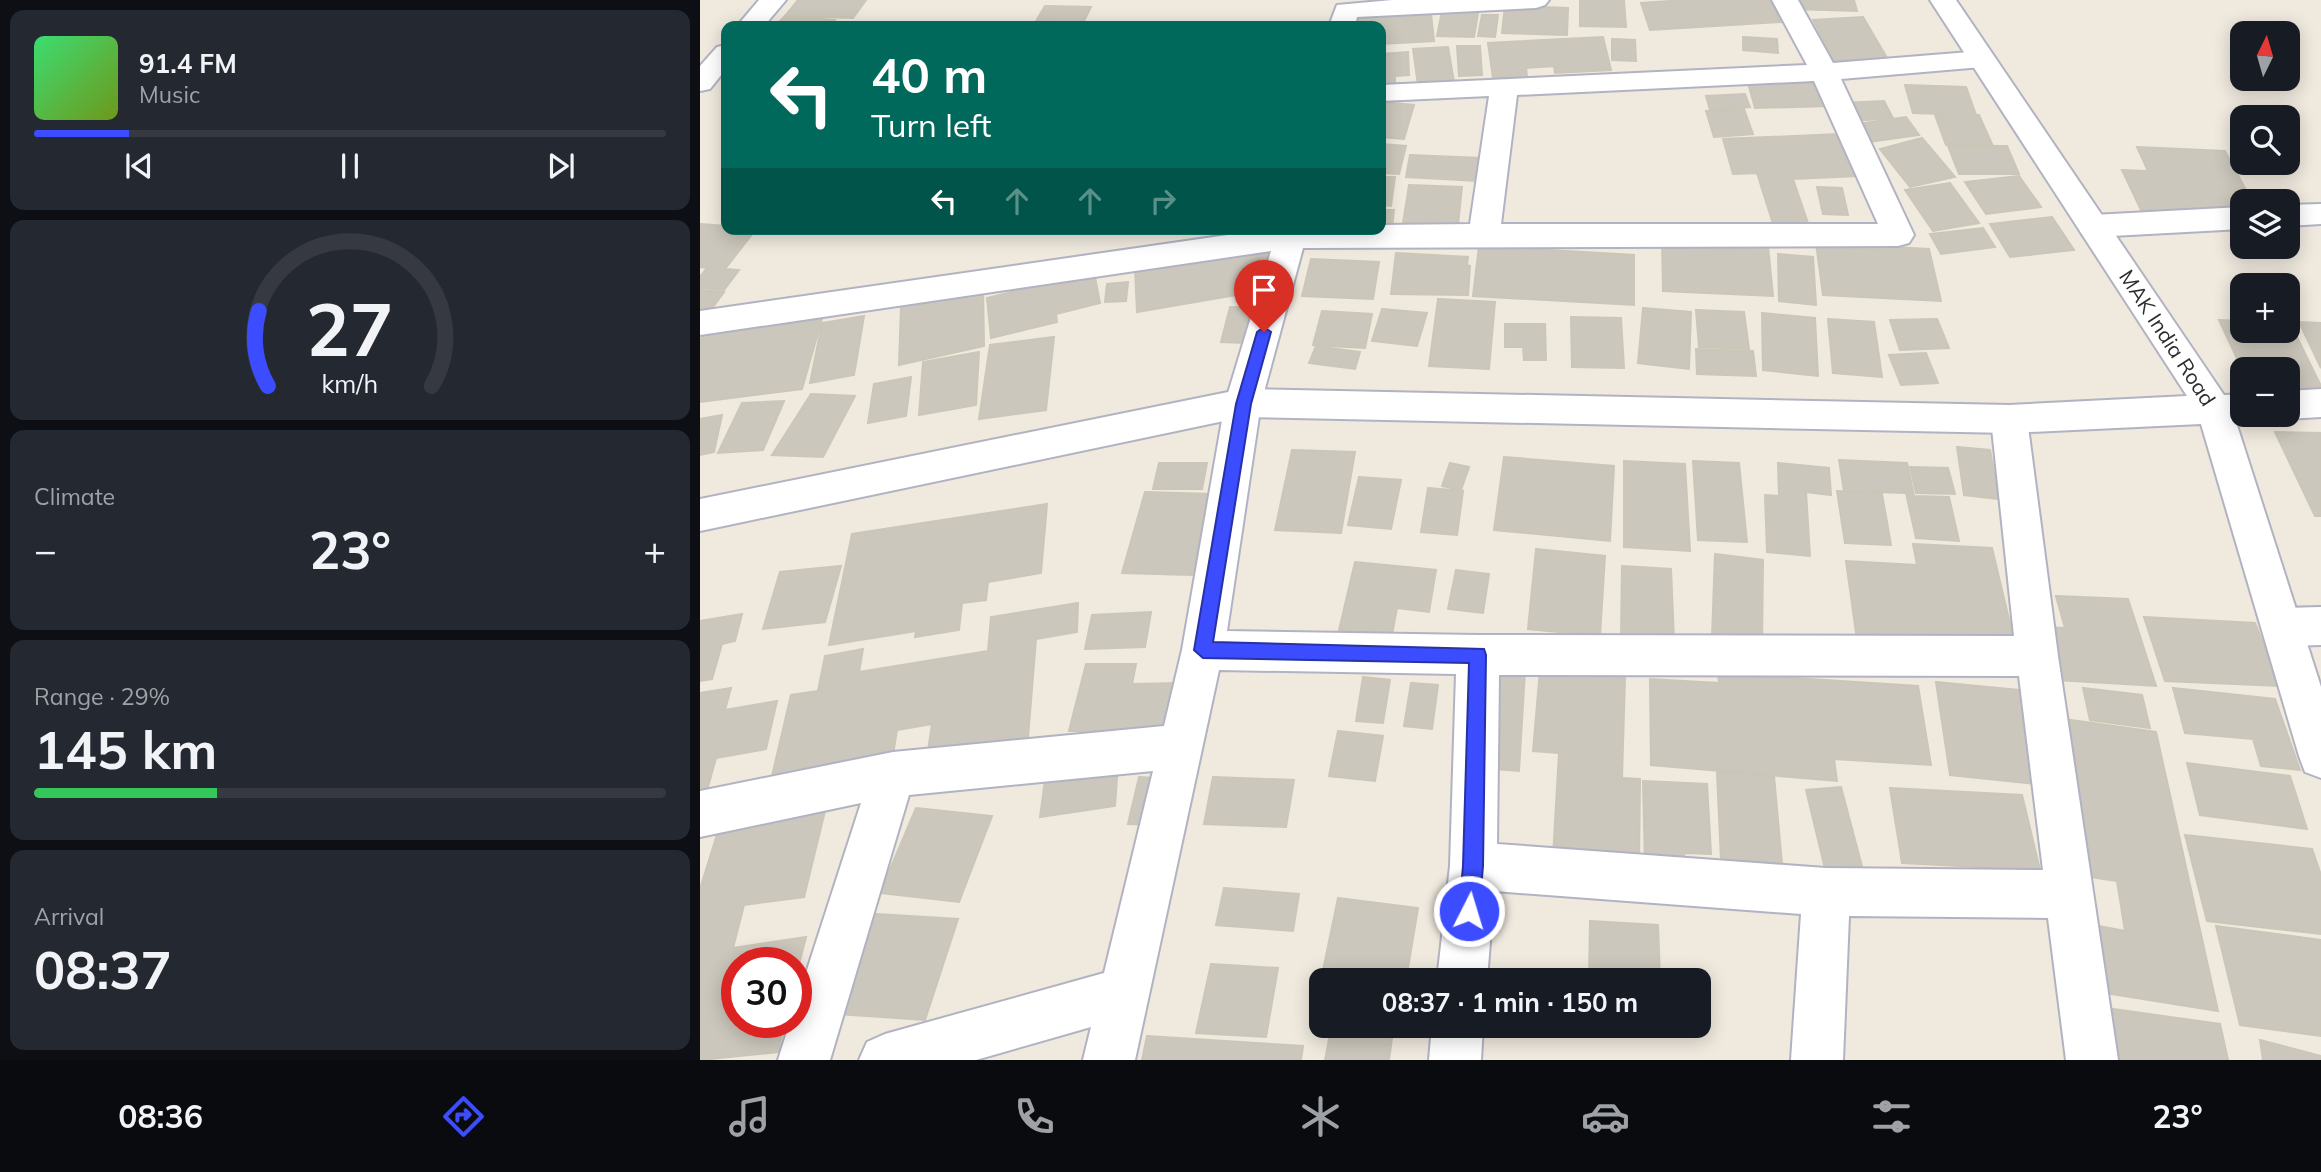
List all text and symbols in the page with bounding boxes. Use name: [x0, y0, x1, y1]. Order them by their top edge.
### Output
north arrow: [2230, 21, 2300, 91]
map controls: [2230, 21, 2300, 427]
text: 40 m: [871, 44, 987, 105]
text: 91.4 FM: [139, 47, 237, 80]
icon: left: [756, 49, 847, 140]
text: Music: [139, 80, 200, 109]
text: Turn left: [871, 105, 991, 145]
button: search: [2230, 105, 2300, 175]
icon: previous: [120, 147, 158, 185]
icon: pause: [331, 147, 369, 185]
icon: next: [542, 147, 580, 185]
icon: left: [925, 182, 963, 220]
icon: ahead: [998, 182, 1036, 220]
icon: ahead: [1071, 182, 1109, 220]
icon: right: [1144, 182, 1182, 220]
button: layers: [2230, 189, 2300, 259]
pin: [1234, 260, 1294, 332]
street label: MAK India Road: [2114, 264, 2222, 410]
icon: arrive: [1245, 271, 1283, 309]
button: +: [2230, 273, 2300, 343]
text: 27: [306, 283, 394, 374]
button: −: [2230, 357, 2300, 427]
text: km/h: [322, 368, 378, 399]
text: Climate: [34, 482, 115, 511]
text: 23°: [309, 517, 391, 582]
text: −: [34, 526, 57, 574]
text: +: [643, 526, 666, 574]
text: Range · 29%: [34, 682, 170, 711]
text: 145 km: [34, 717, 217, 782]
position arrow: [1432, 874, 1506, 948]
text: Arrival: [34, 902, 104, 931]
text: 08:37: [34, 937, 172, 1002]
speed limit sign: 30: [721, 947, 812, 1038]
text: 08:37 · 1 min · 150 m: [1382, 986, 1638, 1019]
icon: directions: [439, 1092, 488, 1141]
icon: music: [725, 1092, 774, 1141]
icon: phone: [1010, 1092, 1059, 1141]
icon: climate: [1296, 1092, 1345, 1141]
icon: car: [1581, 1092, 1630, 1141]
icon: filters: [1867, 1092, 1916, 1141]
text: 08:36: [118, 1096, 203, 1136]
text: 23°: [2152, 1096, 2203, 1136]

